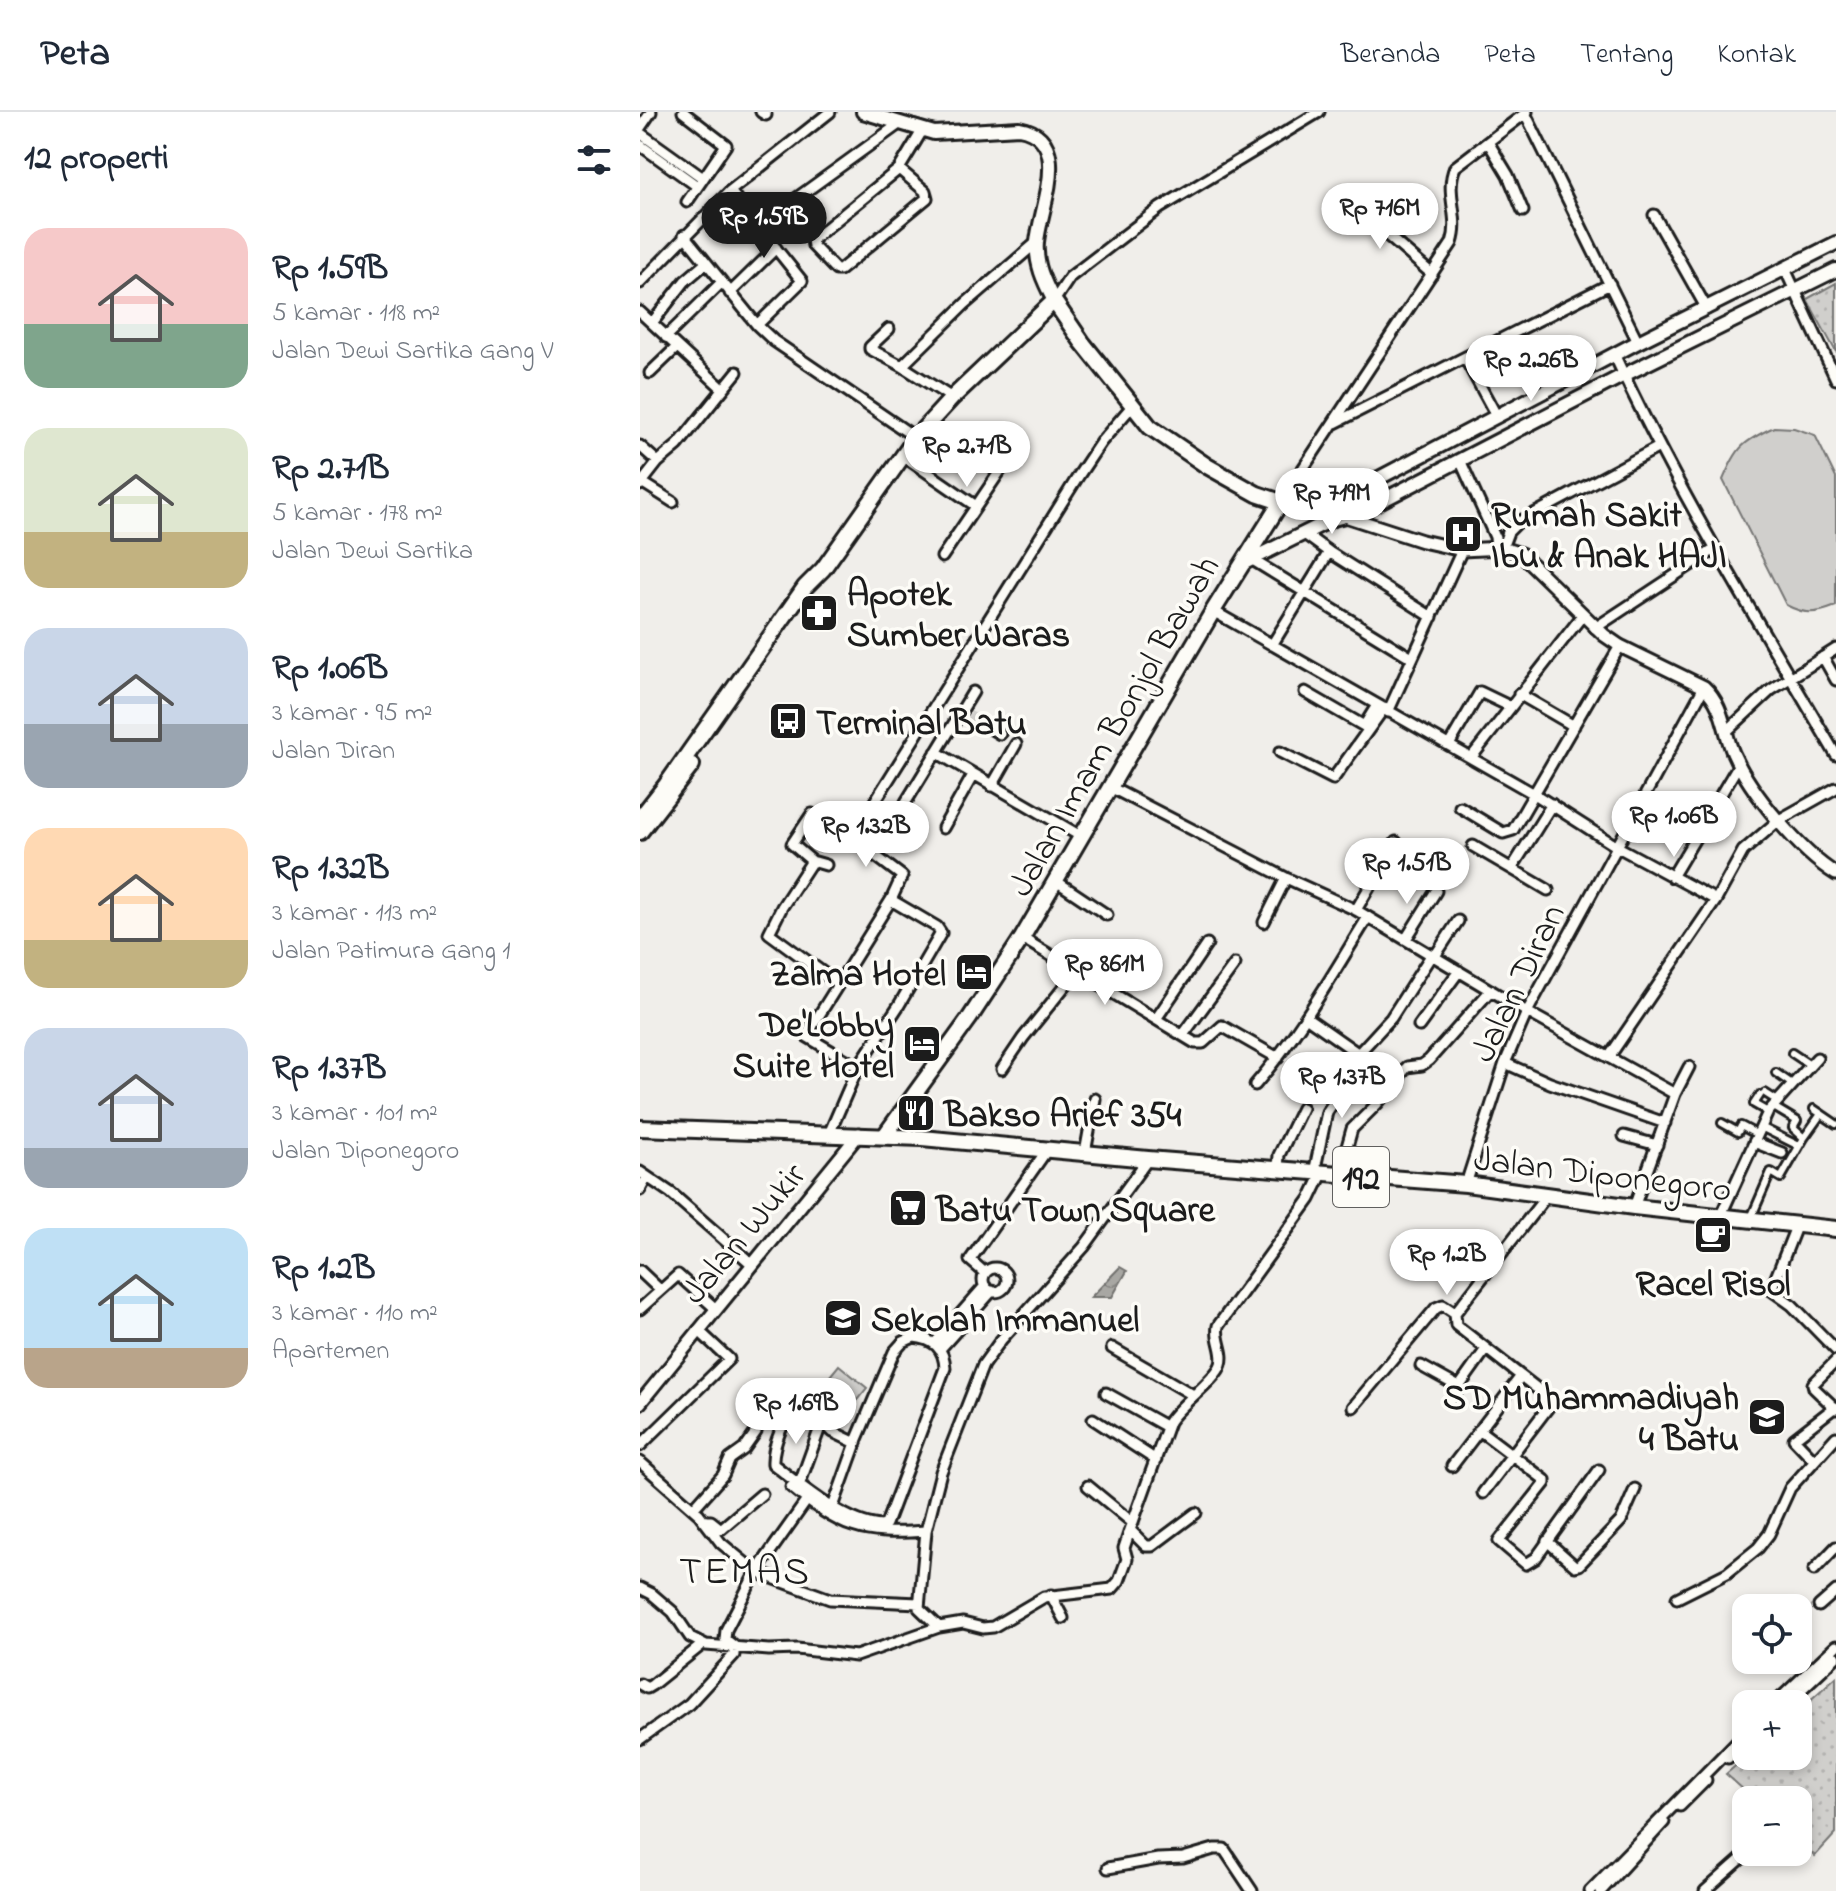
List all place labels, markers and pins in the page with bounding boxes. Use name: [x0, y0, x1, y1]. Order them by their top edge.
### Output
pin: Rp 716M: [1306, 183, 1454, 251]
pin: Rp 1.59B: [681, 192, 847, 260]
pin: Rp 2.26B: [1448, 335, 1614, 403]
pin: Rp 2.71B: [884, 421, 1050, 489]
pin: Rp 719M: [1258, 468, 1406, 536]
place label: Rumah Sakit Ibu & Anak HAJI: [1491, 491, 1727, 585]
hospital icon: Rumah Sakit Ibu & Anak HAJI: [1442, 513, 1484, 555]
place label: Apotek Sumber Waras: [847, 570, 1070, 664]
pharmacy icon: Apotek Sumber Waras: [798, 592, 840, 634]
place label: Terminal Batu: [816, 699, 1027, 752]
bus stop icon: Terminal Batu: [767, 700, 809, 742]
pin: Rp 1.06B: [1591, 791, 1757, 859]
pin: Rp 1.32B: [783, 801, 949, 869]
pin: Rp 1.51B: [1324, 838, 1490, 906]
pin: Rp 861M: [1031, 939, 1179, 1007]
place label: Zalma Hotel: [770, 950, 946, 1003]
hotel icon: Zalma Hotel: [953, 951, 995, 993]
place label: De'Lobby Suite Hotel: [733, 1001, 894, 1095]
hotel icon: De'Lobby Suite Hotel: [901, 1023, 943, 1065]
pin: Rp 1.37B: [1259, 1052, 1425, 1120]
place label: Bakso Arief 354: [942, 1091, 1182, 1144]
restaurant icon: Bakso Arief 354: [895, 1092, 937, 1134]
place label: Batu Town Square: [934, 1186, 1216, 1239]
supermarket icon: Batu Town Square: [887, 1187, 929, 1229]
cafe icon: Racel Risol: [1692, 1214, 1734, 1256]
pin: Rp 1.2B: [1373, 1229, 1521, 1297]
place label: Racel Risol: [1636, 1260, 1790, 1313]
place label: Sekolah Immanuel: [871, 1296, 1139, 1349]
school or university icon: Sekolah Immanuel: [822, 1297, 864, 1339]
place label: SD Muhammadiyah 4 Batu: [1443, 1374, 1739, 1468]
pin: Rp 1.69B: [713, 1378, 879, 1446]
school or university icon: SD Muhammadiyah 4 Batu: [1746, 1396, 1788, 1438]

